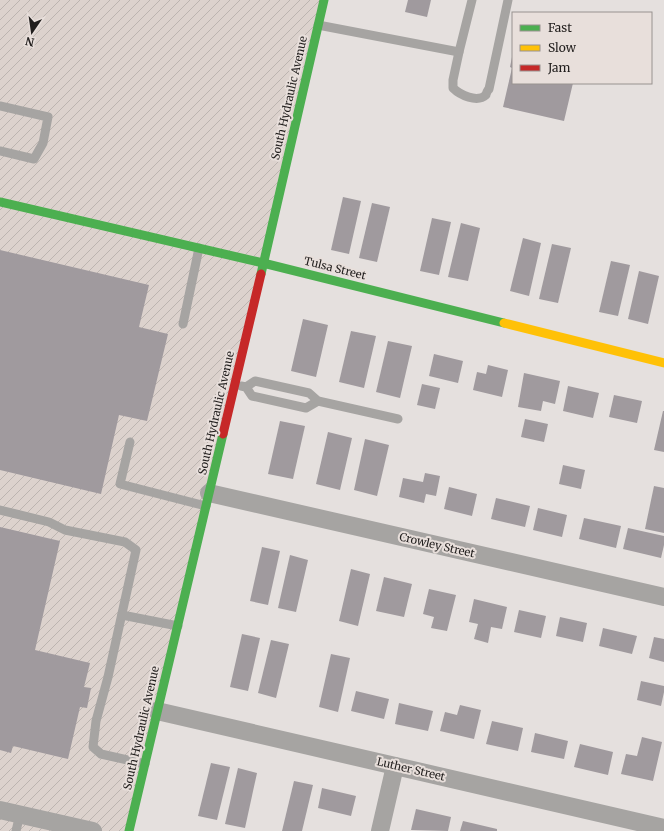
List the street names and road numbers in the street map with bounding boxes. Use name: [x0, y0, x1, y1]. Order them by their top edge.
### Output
street label: South Hydraulic Avenue: [268, 35, 310, 161]
street label: Tulsa Street: [302, 254, 368, 283]
street label: South Hydraulic Avenue: [195, 350, 237, 476]
street label: Crowley Street: [398, 530, 477, 561]
street label: South Hydraulic Avenue: [120, 665, 162, 791]
street label: Luther Street: [375, 754, 447, 784]

